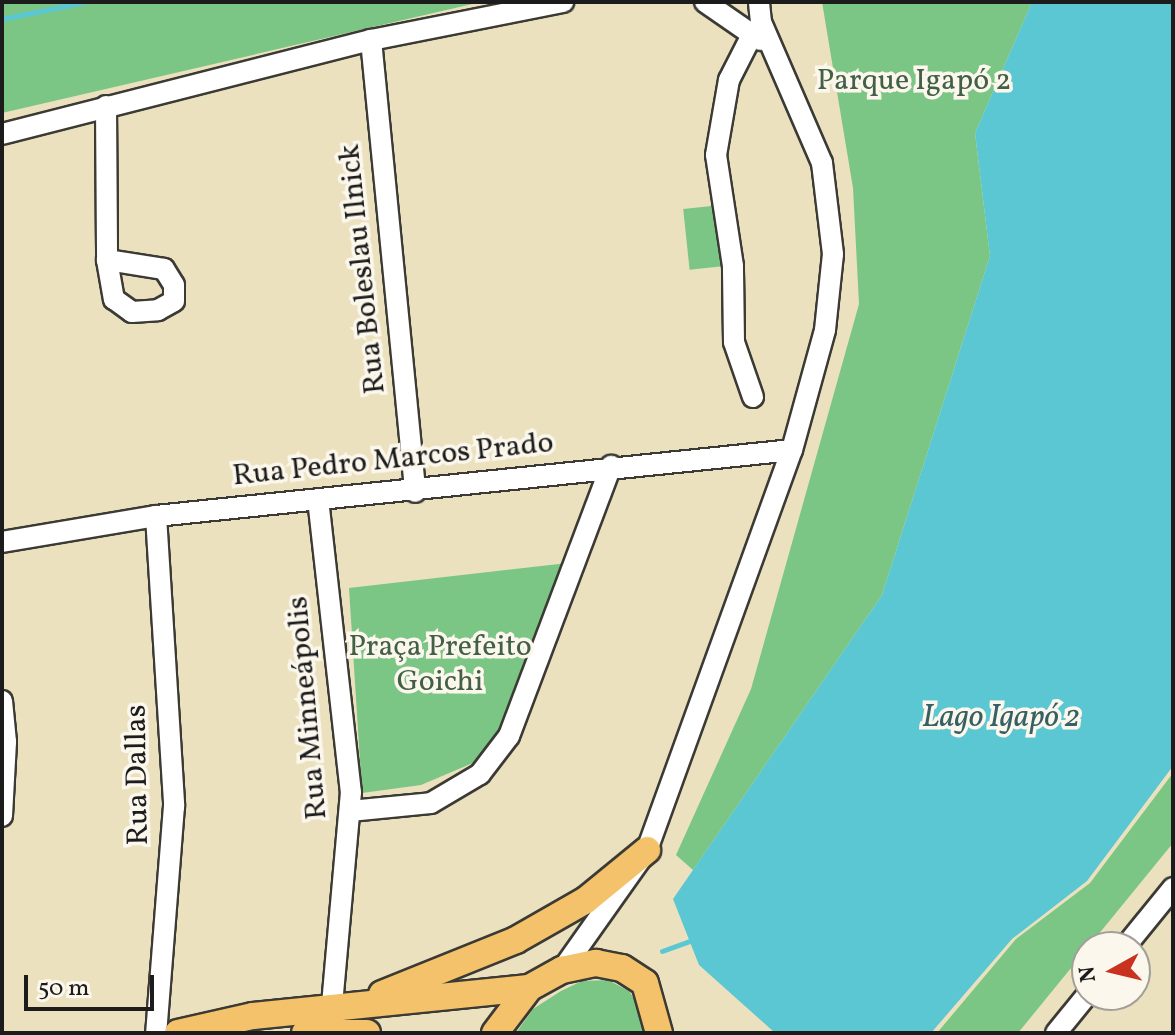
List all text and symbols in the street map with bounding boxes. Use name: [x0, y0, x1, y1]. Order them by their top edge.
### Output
park label: Parque Igapó 2: [817, 63, 1011, 99]
street label: Rua Boleslau Ilnick: [332, 142, 394, 396]
street label: Rua Pedro Marcos Prado: [231, 425, 555, 495]
street label: Rua Minneápolis: [280, 595, 336, 821]
park label: Praça Prefeito Goichi: [348, 629, 532, 700]
water label: Lago Igapó 2: [922, 699, 1080, 737]
street label: Rua Dallas: [119, 704, 157, 846]
north arrow: [1071, 931, 1151, 1011]
scale bar: [28, 959, 158, 1009]
text: N: [1072, 964, 1105, 984]
text: 50 m: [38, 972, 90, 1006]

